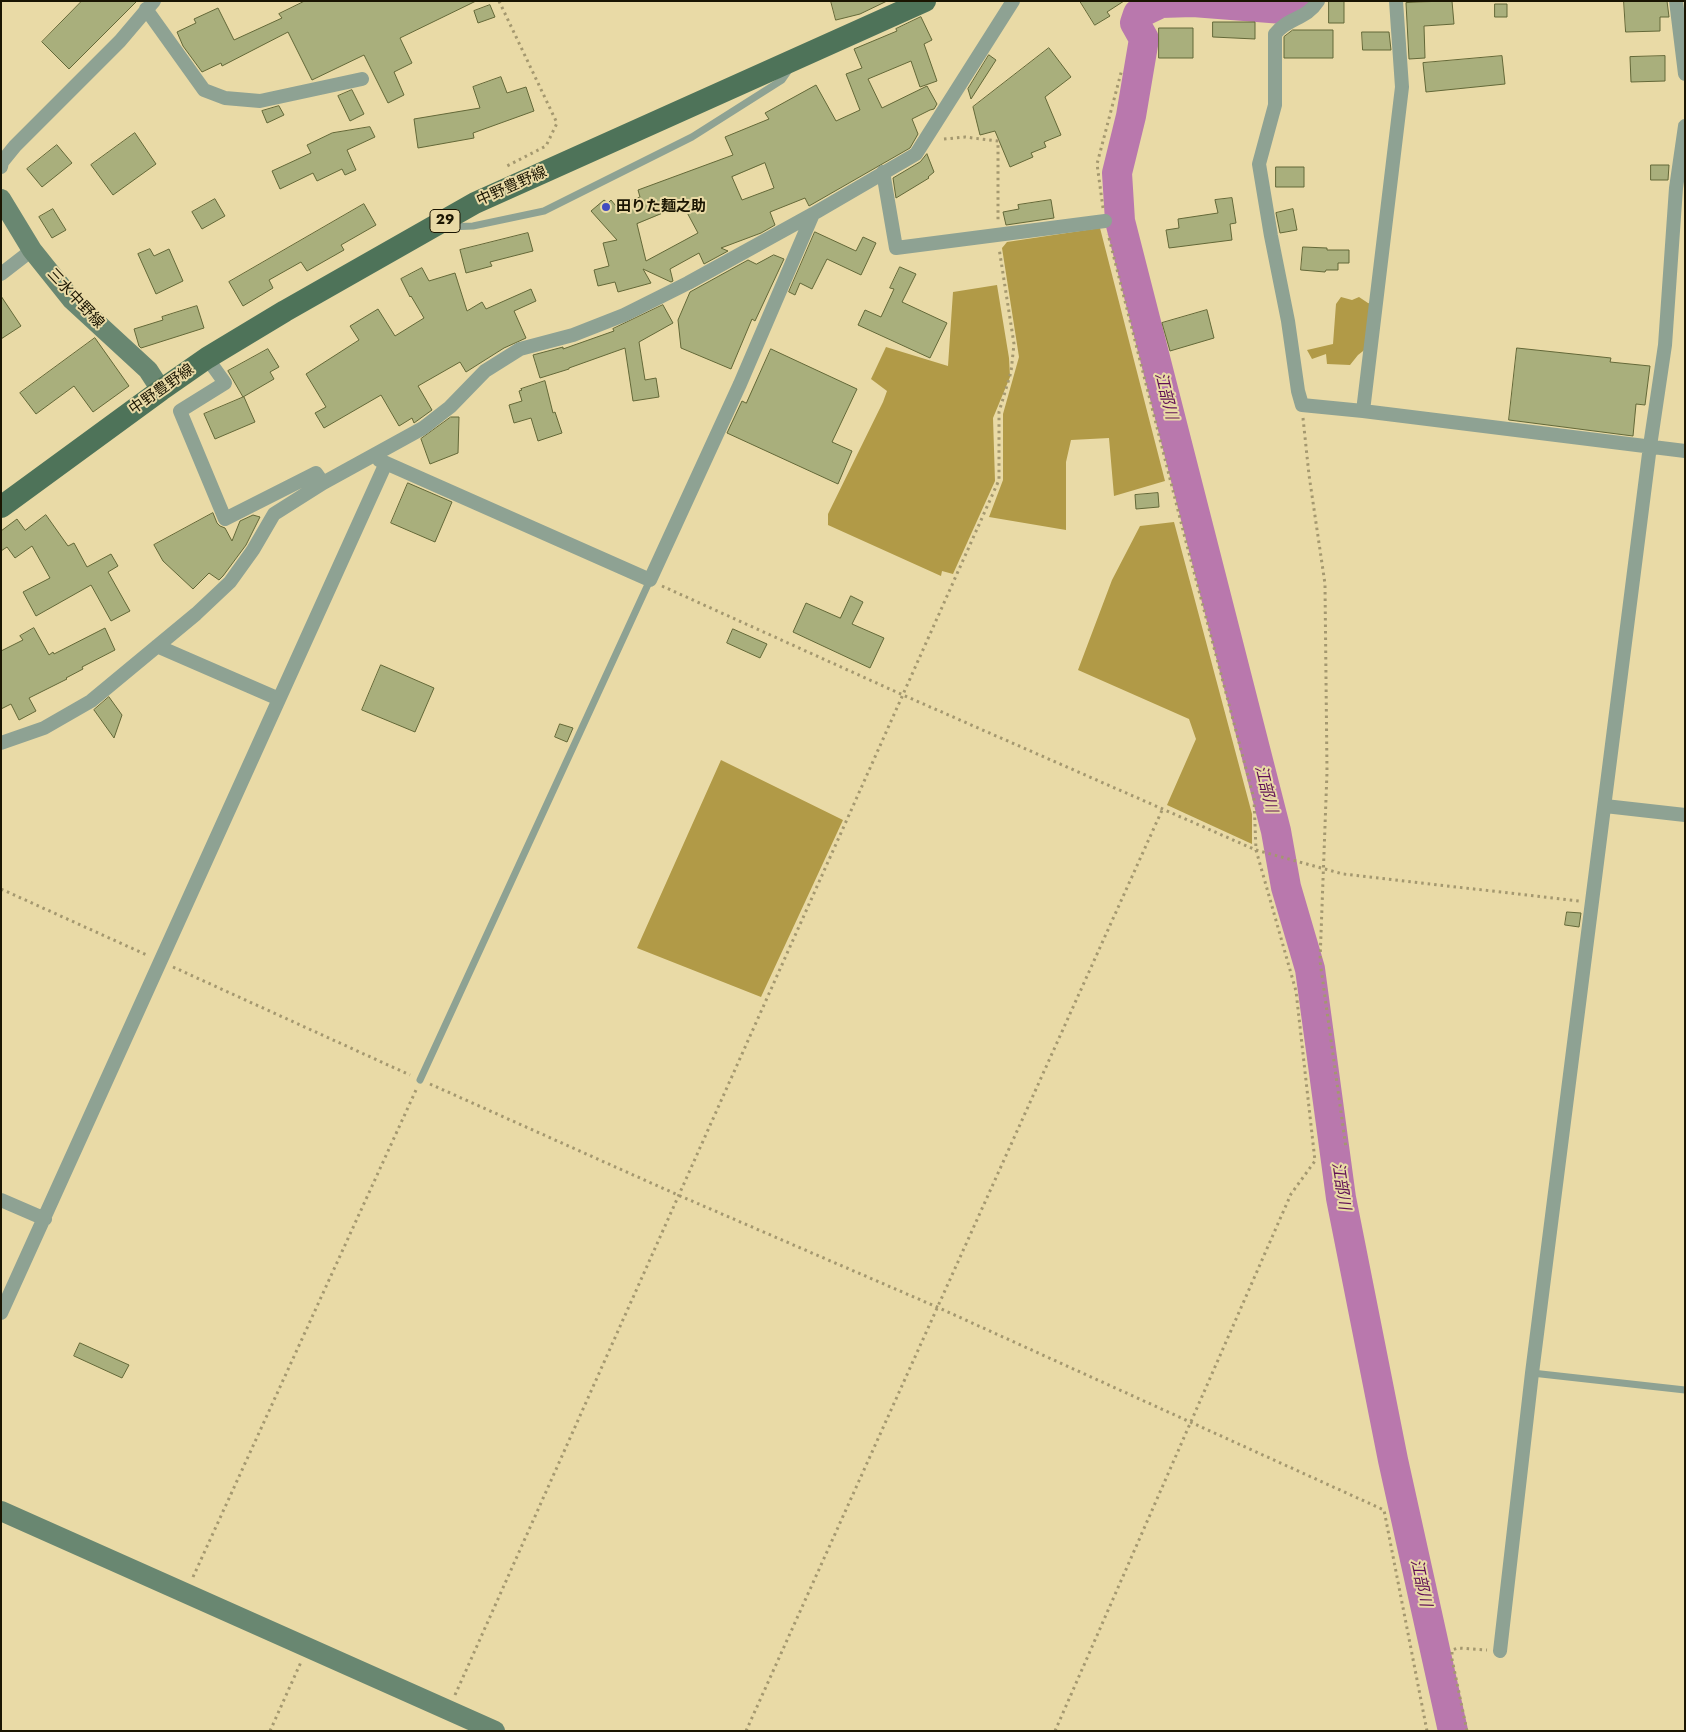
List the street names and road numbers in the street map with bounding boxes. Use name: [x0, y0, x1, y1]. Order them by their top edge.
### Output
street label: 中野豊野線: [474, 164, 550, 210]
road number: 29: [430, 210, 460, 232]
street label: 三水中野線: [43, 265, 107, 333]
street label: 中野豊野線: [126, 361, 198, 419]

